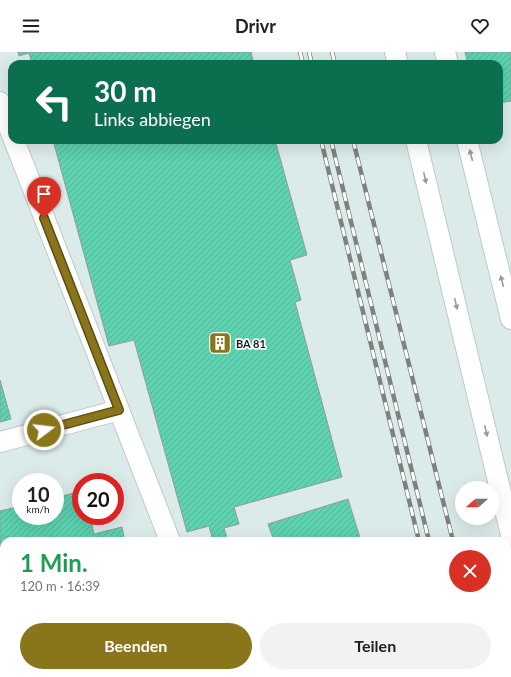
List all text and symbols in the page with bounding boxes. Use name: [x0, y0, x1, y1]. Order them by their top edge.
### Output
icon: menu: [20, 15, 42, 37]
text: Drivr: [235, 15, 276, 37]
icon: heart: [469, 15, 491, 37]
text: 30 m: [94, 74, 157, 108]
icon: left: [28, 76, 80, 128]
text: Links abbiegen: [94, 108, 211, 130]
one-way arrow: [467, 148, 473, 161]
one-way arrow: [423, 172, 429, 184]
pin: [27, 177, 61, 218]
icon: arrive: [33, 183, 55, 205]
one-way arrow: [498, 275, 504, 287]
one-way arrow: [453, 298, 459, 311]
building icon: BA 81: [207, 330, 233, 356]
place label: BA 81: [236, 337, 266, 350]
position arrow: [23, 409, 65, 451]
one-way arrow: [483, 425, 489, 437]
speed limit sign: 20: [72, 473, 124, 525]
north arrow: [455, 481, 499, 525]
map controls: [455, 481, 499, 525]
text: 10: [26, 482, 50, 506]
text: km/h: [26, 503, 50, 515]
text: 1 Min.: [20, 548, 88, 577]
button: close: [449, 550, 491, 592]
text: 120 m · 16:39: [20, 578, 100, 594]
button: Beenden: [20, 623, 252, 669]
button: Teilen: [260, 623, 491, 669]

